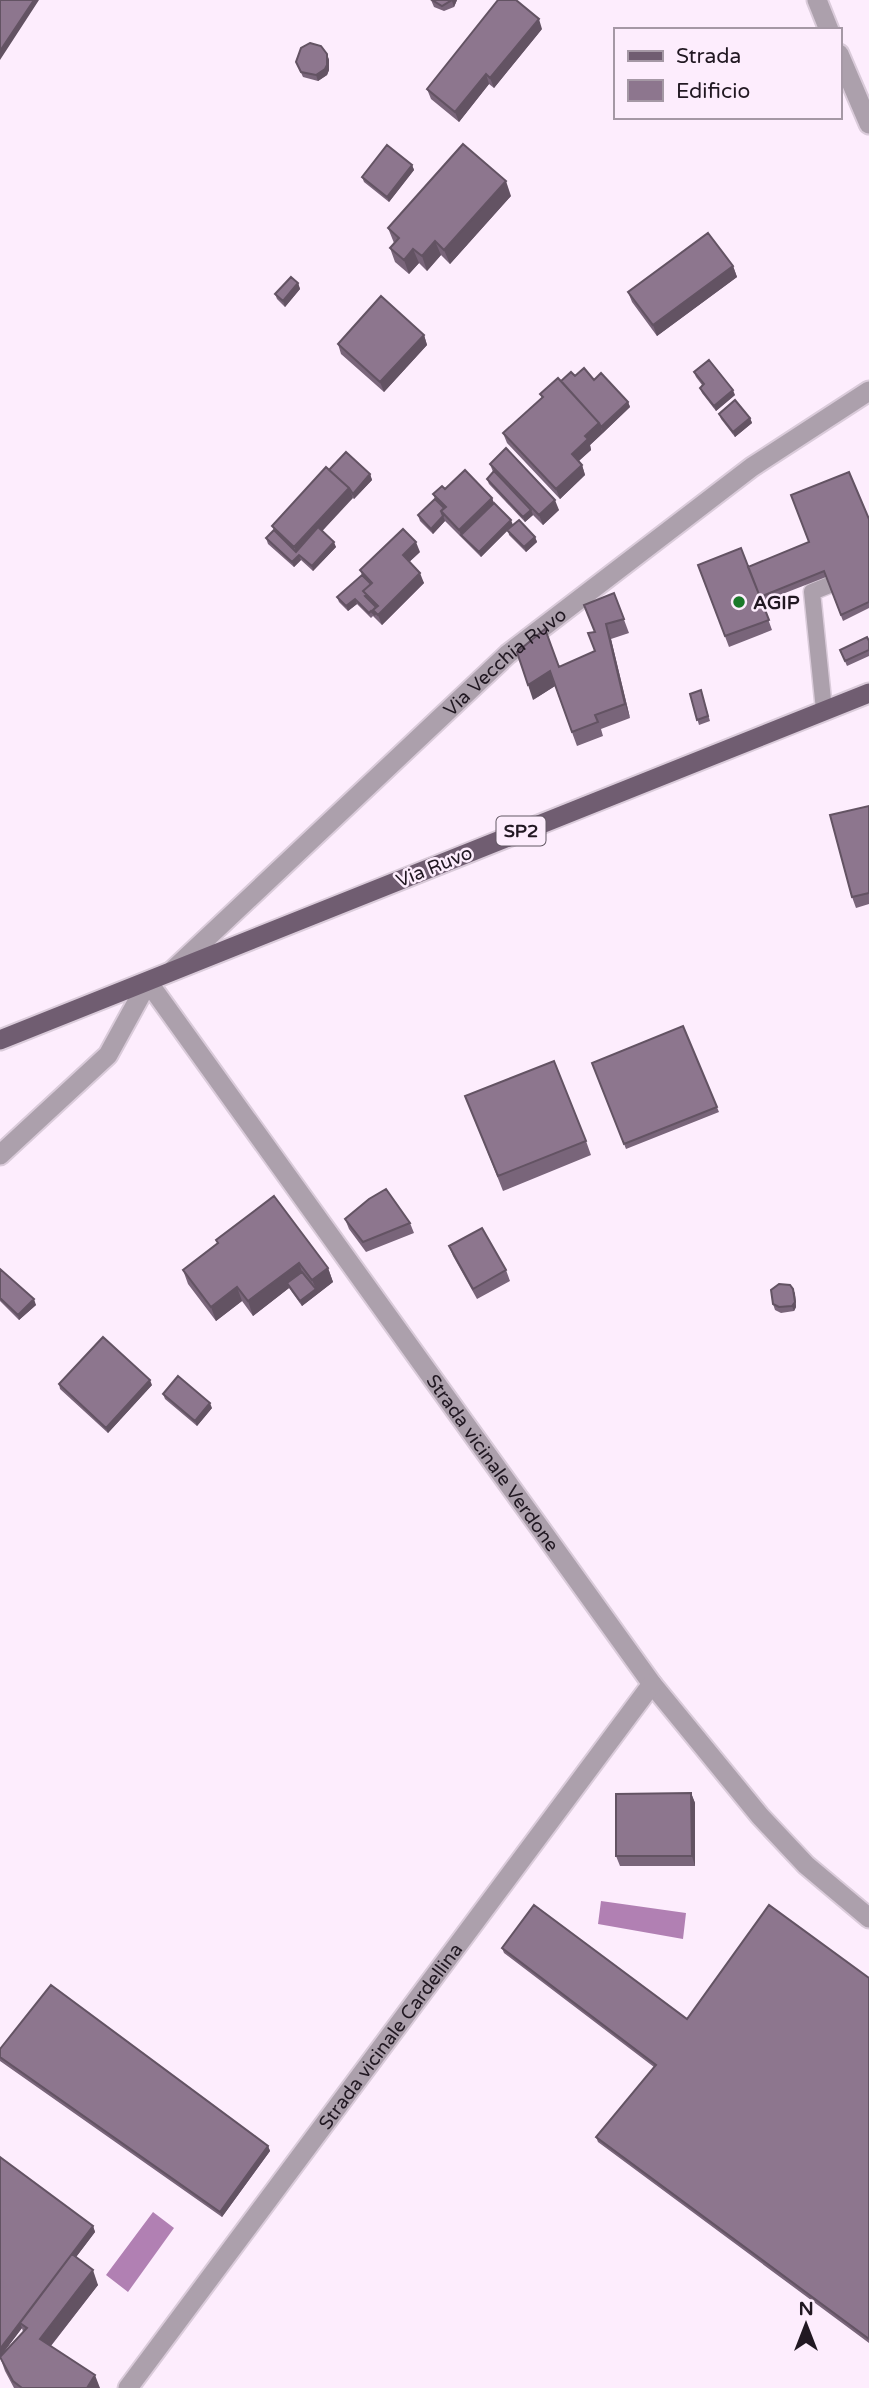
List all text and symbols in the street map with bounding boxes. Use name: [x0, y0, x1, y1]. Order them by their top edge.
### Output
legend: [614, 28, 841, 119]
text: Strada: [676, 44, 741, 69]
text: Edificio: [676, 79, 750, 104]
place label: AGIP: [753, 592, 800, 614]
marker: AGIP: [731, 594, 747, 610]
street label: Via Vecchia Ruvo: [439, 603, 571, 721]
road number: SP2: [496, 816, 546, 846]
street label: Via Ruvo: [393, 842, 476, 892]
street label: Strada vicinale Verdone: [421, 1370, 563, 1556]
street label: Strada vicinale Cardellina: [314, 1939, 467, 2134]
north arrow: [771, 2290, 841, 2360]
text: N: [798, 2298, 814, 2320]

